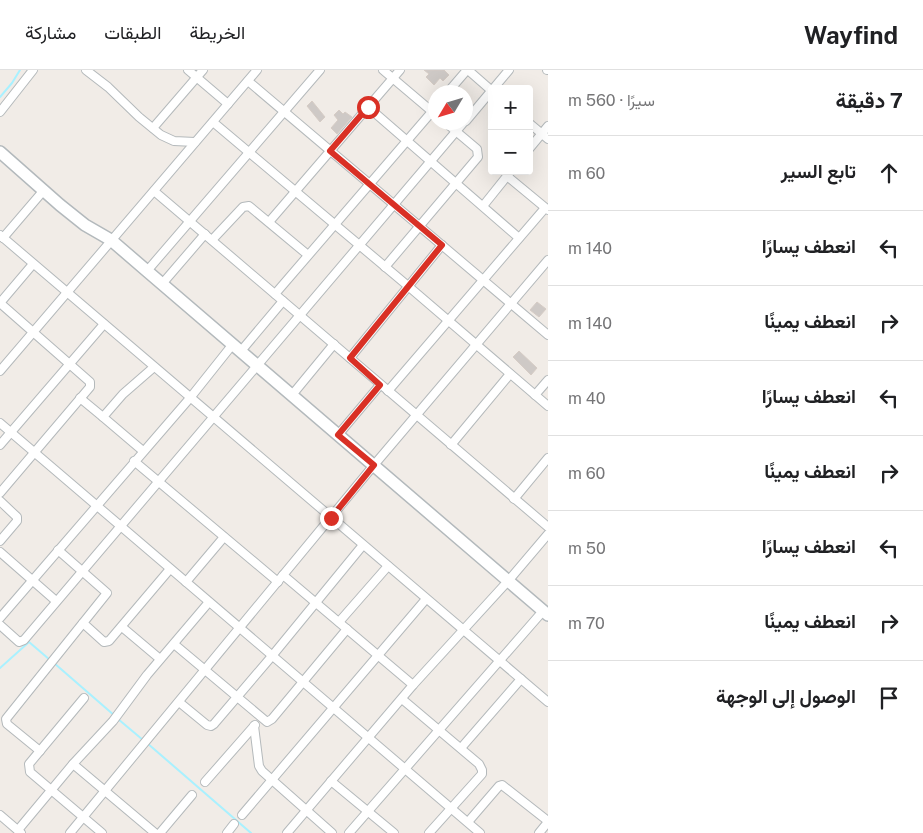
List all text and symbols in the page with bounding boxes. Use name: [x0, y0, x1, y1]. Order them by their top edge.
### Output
text: Wayfind: [804, 21, 898, 49]
text: مشاركة: [25, 22, 76, 43]
text: الطبقات: [104, 22, 161, 43]
text: الخريطة: [189, 22, 245, 43]
north arrow: [428, 85, 473, 130]
map controls: [488, 85, 533, 175]
button: +: [488, 85, 533, 130]
text: 7 دقيقة: [836, 88, 903, 113]
text: سيرًا · 560 m: [568, 91, 655, 110]
route start: [357, 96, 380, 119]
button: −: [488, 130, 533, 175]
icon: ahead: [875, 159, 903, 187]
text: تابع السير: [781, 160, 856, 182]
text: 60 m: [568, 164, 605, 183]
icon: left: [875, 234, 903, 262]
text: انعطف يسارًا: [762, 235, 856, 257]
text: 140 m: [568, 239, 612, 258]
icon: right: [875, 309, 903, 337]
text: انعطف يمينًا: [764, 310, 856, 332]
text: 140 m: [568, 314, 612, 333]
icon: left: [875, 384, 903, 412]
text: انعطف يسارًا: [762, 385, 856, 407]
text: 40 m: [568, 389, 606, 408]
icon: right: [875, 459, 903, 487]
text: انعطف يمينًا: [764, 460, 856, 482]
text: 60 m: [568, 464, 605, 483]
route end: [320, 507, 343, 530]
icon: left: [875, 534, 903, 562]
text: انعطف يسارًا: [762, 535, 856, 557]
text: 50 m: [568, 539, 606, 558]
icon: right: [875, 609, 903, 637]
text: انعطف يمينًا: [764, 610, 856, 632]
text: 70 m: [568, 614, 605, 633]
icon: arrive: [875, 684, 903, 712]
text: الوصول إلى الوجهة: [716, 685, 856, 707]

